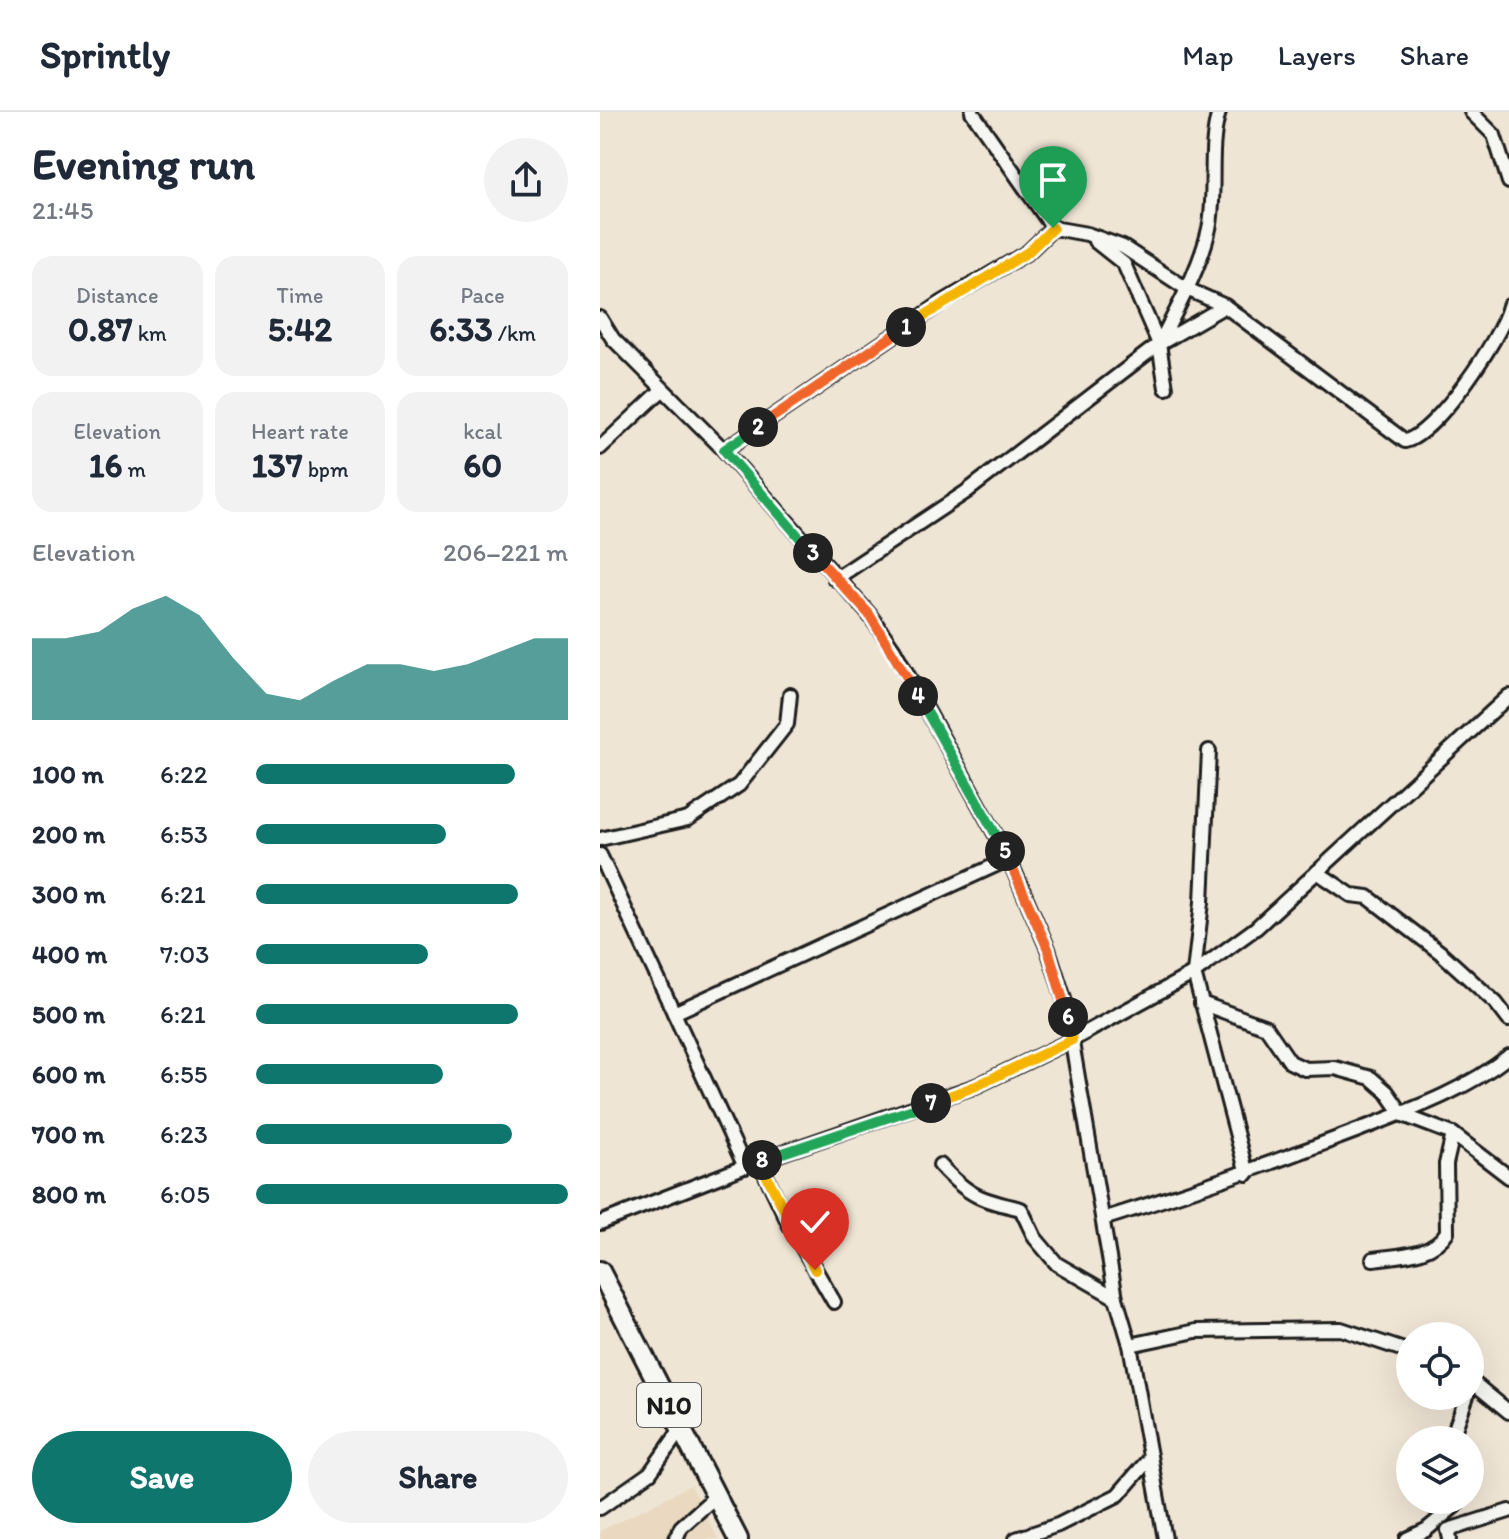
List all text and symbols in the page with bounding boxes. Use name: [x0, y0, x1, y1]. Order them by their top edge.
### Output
text: Sprintly: [40, 32, 170, 78]
text: Map: [1182, 38, 1234, 72]
text: Layers: [1278, 38, 1356, 72]
text: Share: [1400, 38, 1469, 72]
text: Evening run: [32, 137, 255, 190]
button: share: [484, 138, 568, 222]
pin: [1019, 146, 1087, 228]
icon: arrive: [1031, 158, 1075, 202]
text: 21:45: [32, 194, 93, 226]
text: Distance: [76, 282, 159, 309]
text: Time: [277, 282, 323, 309]
text: Pace: [461, 282, 505, 309]
pin: 1: [886, 307, 926, 347]
text: 0.87: [68, 309, 133, 350]
text: 5:42: [268, 309, 332, 350]
text: 6:33: [429, 309, 493, 350]
text: 1: [901, 313, 911, 340]
text: km: [133, 320, 167, 347]
text: /km: [493, 320, 536, 347]
pin: 2: [738, 407, 778, 447]
text: 2: [752, 413, 764, 440]
text: Elevation: [74, 418, 161, 445]
text: Heart rate: [251, 418, 349, 445]
text: kcal: [463, 418, 502, 445]
text: 16: [89, 445, 122, 486]
text: 137: [252, 445, 303, 486]
text: 60: [463, 445, 502, 486]
text: m: [122, 456, 146, 483]
text: bpm: [303, 456, 348, 483]
pin: 3: [793, 533, 833, 573]
text: Elevation: [32, 536, 135, 568]
text: 206–221 m: [443, 536, 568, 568]
text: 3: [807, 539, 819, 566]
pin: 4: [898, 676, 938, 716]
text: 4: [911, 682, 925, 709]
text: 100 m: [32, 758, 104, 790]
text: 6:22: [160, 758, 207, 790]
text: 200 m: [32, 818, 105, 850]
text: 6:53: [160, 818, 208, 850]
pin: 5: [985, 831, 1025, 871]
text: 5: [999, 837, 1011, 864]
text: 300 m: [32, 878, 106, 910]
text: 6:21: [160, 878, 206, 910]
text: 400 m: [32, 938, 107, 970]
text: 7:03: [160, 938, 209, 970]
pin: 6: [1048, 997, 1088, 1037]
text: 500 m: [32, 998, 105, 1030]
text: 6:21: [160, 998, 206, 1030]
text: 6: [1062, 1003, 1074, 1030]
text: 600 m: [32, 1058, 106, 1090]
text: 6:55: [160, 1058, 207, 1090]
pin: 7: [911, 1083, 951, 1123]
text: 7: [926, 1089, 936, 1116]
text: 700 m: [32, 1118, 105, 1150]
text: 6:23: [160, 1118, 208, 1150]
pin: 8: [742, 1140, 782, 1180]
text: 8: [756, 1146, 768, 1173]
text: 800 m: [32, 1178, 106, 1210]
text: 6:05: [160, 1178, 210, 1210]
pin: [781, 1188, 849, 1270]
icon: check: [793, 1200, 837, 1244]
map controls: [1396, 1322, 1484, 1514]
button: locate: [1396, 1322, 1484, 1410]
road number: N10: [637, 1383, 701, 1427]
button: layers: [1396, 1426, 1484, 1514]
button: Save: [32, 1431, 292, 1523]
button: Share: [308, 1431, 568, 1523]

